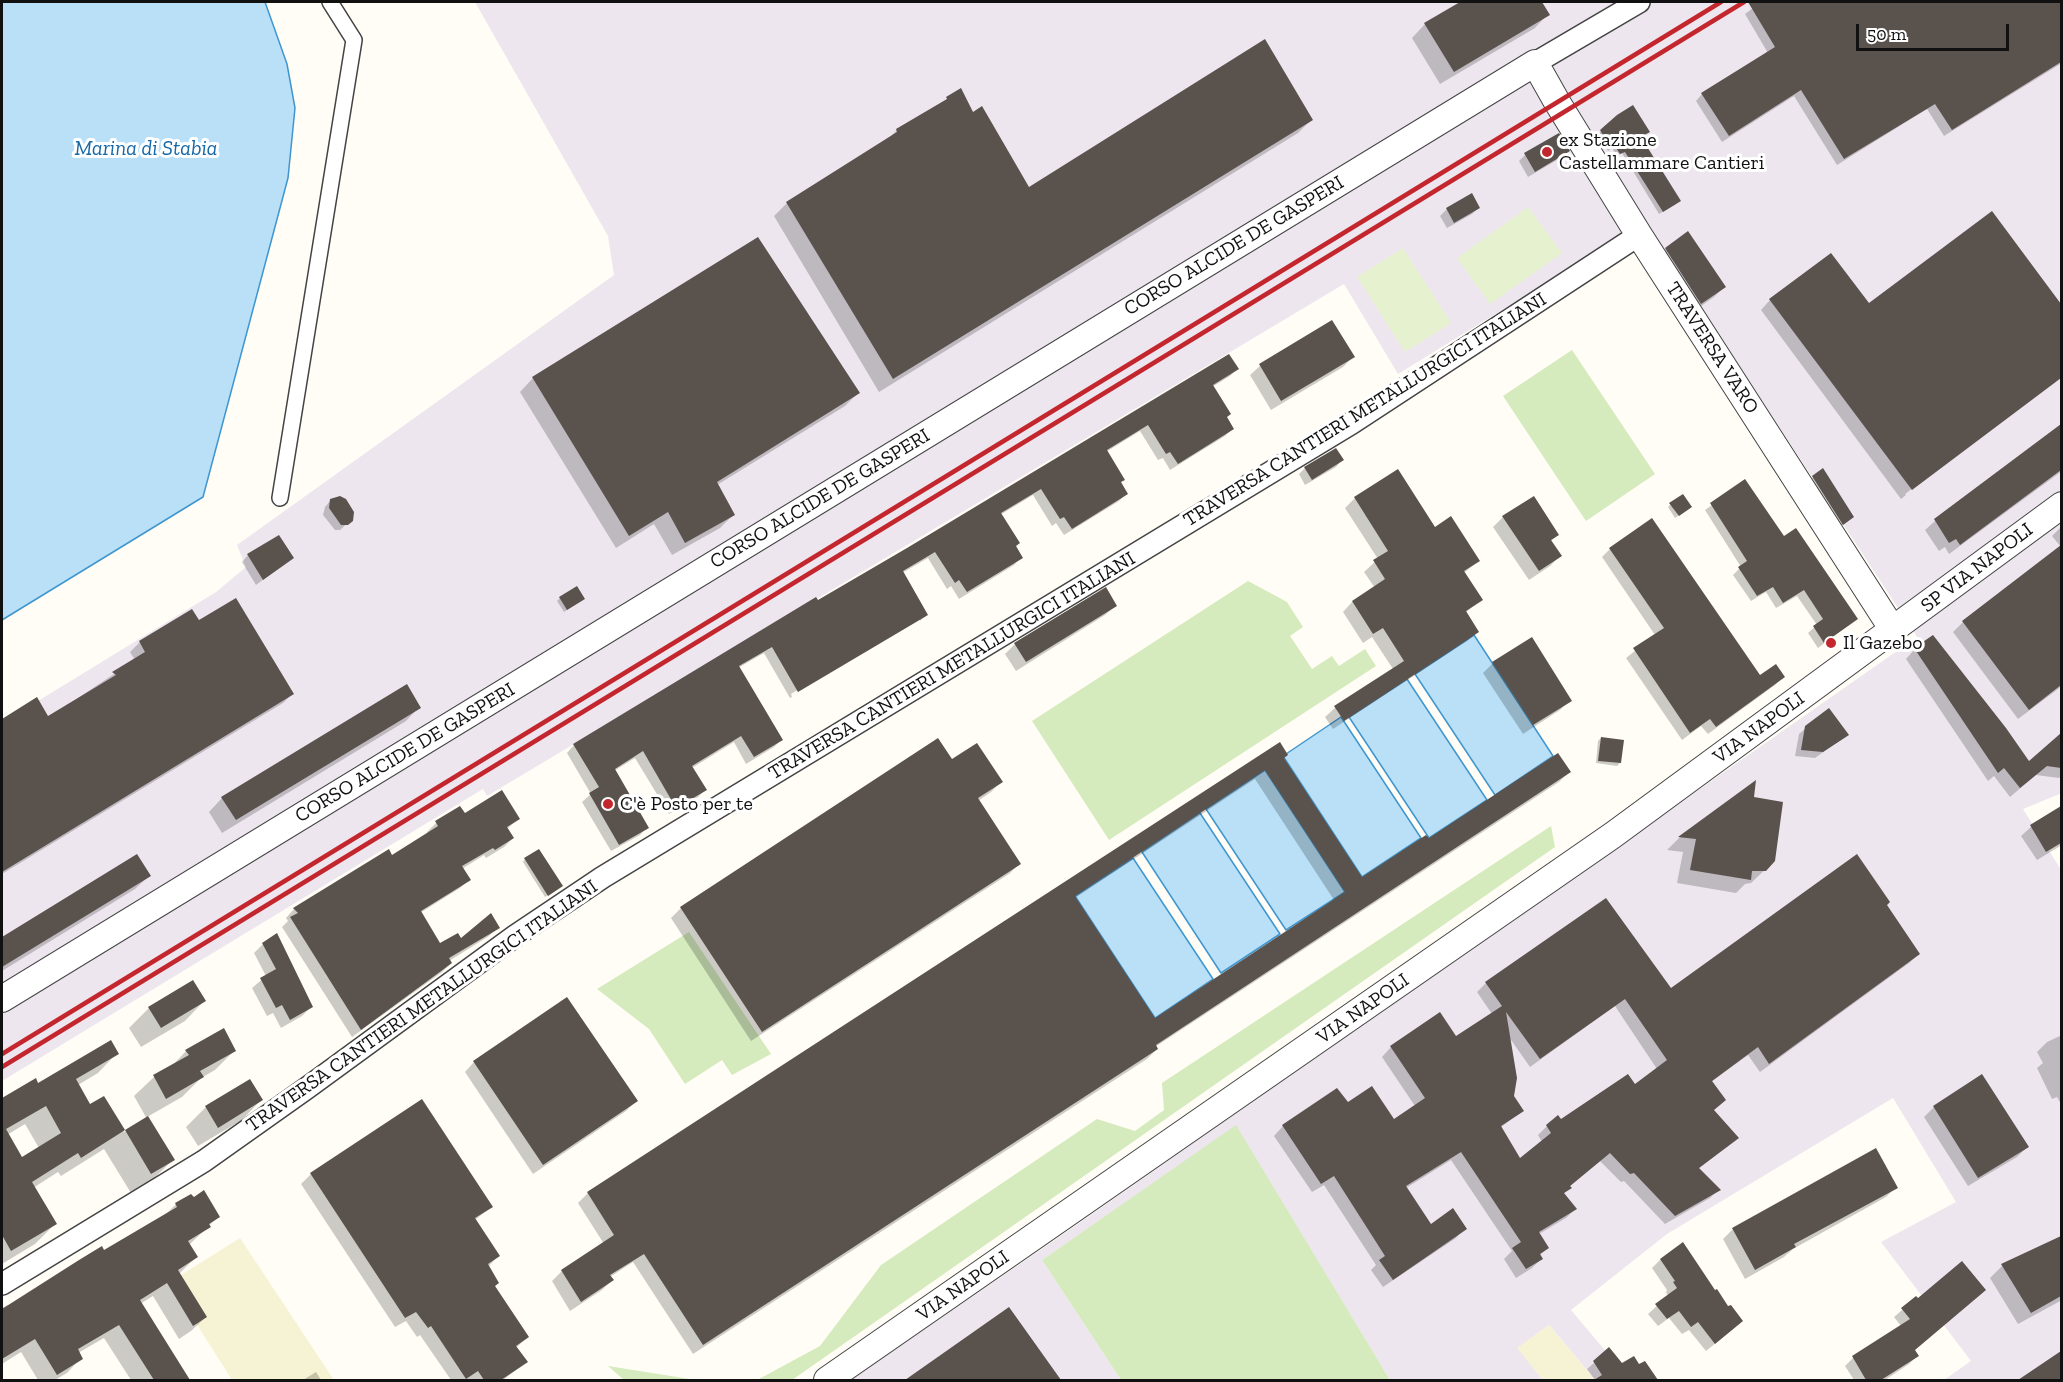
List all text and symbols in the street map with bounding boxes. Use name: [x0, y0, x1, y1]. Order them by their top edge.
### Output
scale bar: [1859, 12, 2012, 50]
text: 50 m: [1867, 23, 1906, 45]
place label: ex Stazione Castellammare Cantieri: [1559, 128, 1764, 175]
water label: Marina di Stabia: [75, 136, 217, 162]
marker: ex Stazione Castellammare Cantieri: [1540, 145, 1554, 159]
street label: CORSO ALCIDE DE GASPERI: [1120, 171, 1348, 321]
street label: TRAVERSA VARO: [1660, 278, 1764, 418]
street label: TRAVERSA CANTIERI METALLURGICI ITALIANI: [1179, 288, 1551, 532]
street label: CORSO ALCIDE DE GASPERI: [706, 424, 934, 574]
street label: SP VIA NAPOLI: [1916, 518, 2038, 618]
street label: TRAVERSA CANTIERI METALLURGICI ITALIANI: [764, 547, 1140, 785]
place label: Il Gazebo: [1843, 631, 1922, 655]
marker: Il Gazebo: [1824, 636, 1838, 650]
street label: CORSO ALCIDE DE GASPERI: [291, 678, 519, 828]
street label: VIA NAPOLI: [1709, 687, 1809, 769]
place label: C'è Posto per te: [620, 792, 753, 816]
marker: C'è Posto per te: [601, 797, 615, 811]
street label: TRAVERSA CANTIERI METALLURGICI ITALIANI: [242, 875, 602, 1137]
street label: VIA NAPOLI: [1312, 968, 1414, 1050]
street label: VIA NAPOLI: [912, 1245, 1014, 1327]

